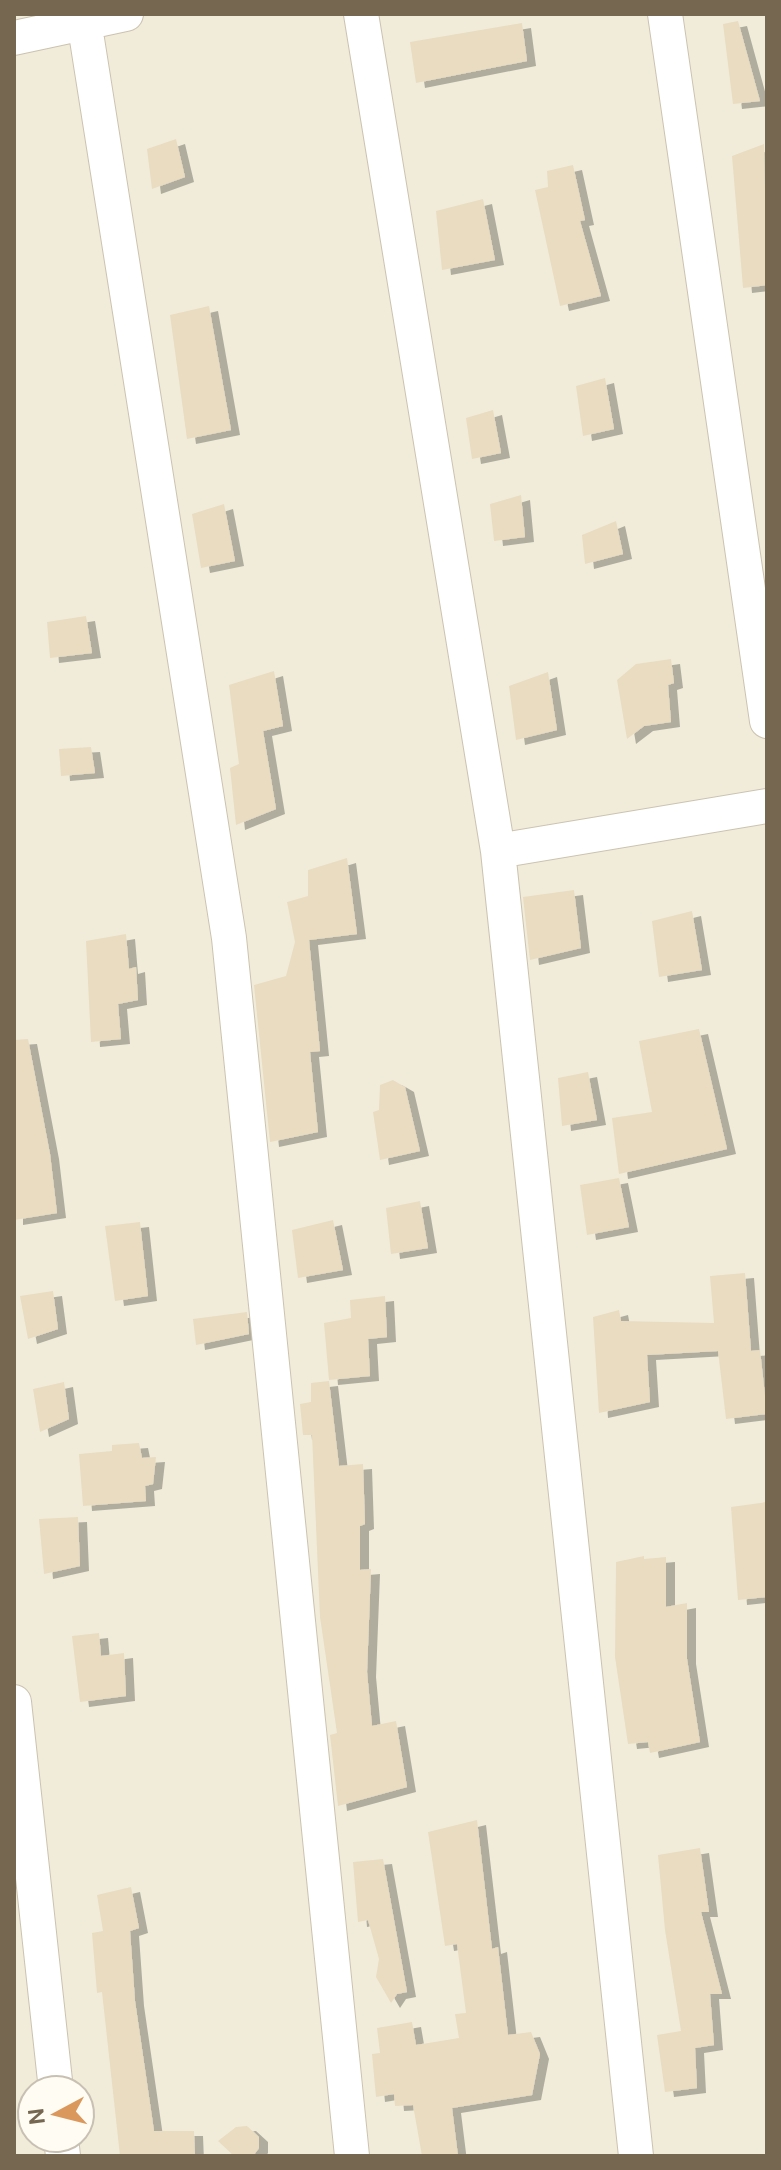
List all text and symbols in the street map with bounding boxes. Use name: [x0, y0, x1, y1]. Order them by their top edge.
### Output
north arrow: [16, 2074, 96, 2154]
text: N: [21, 2107, 52, 2126]

